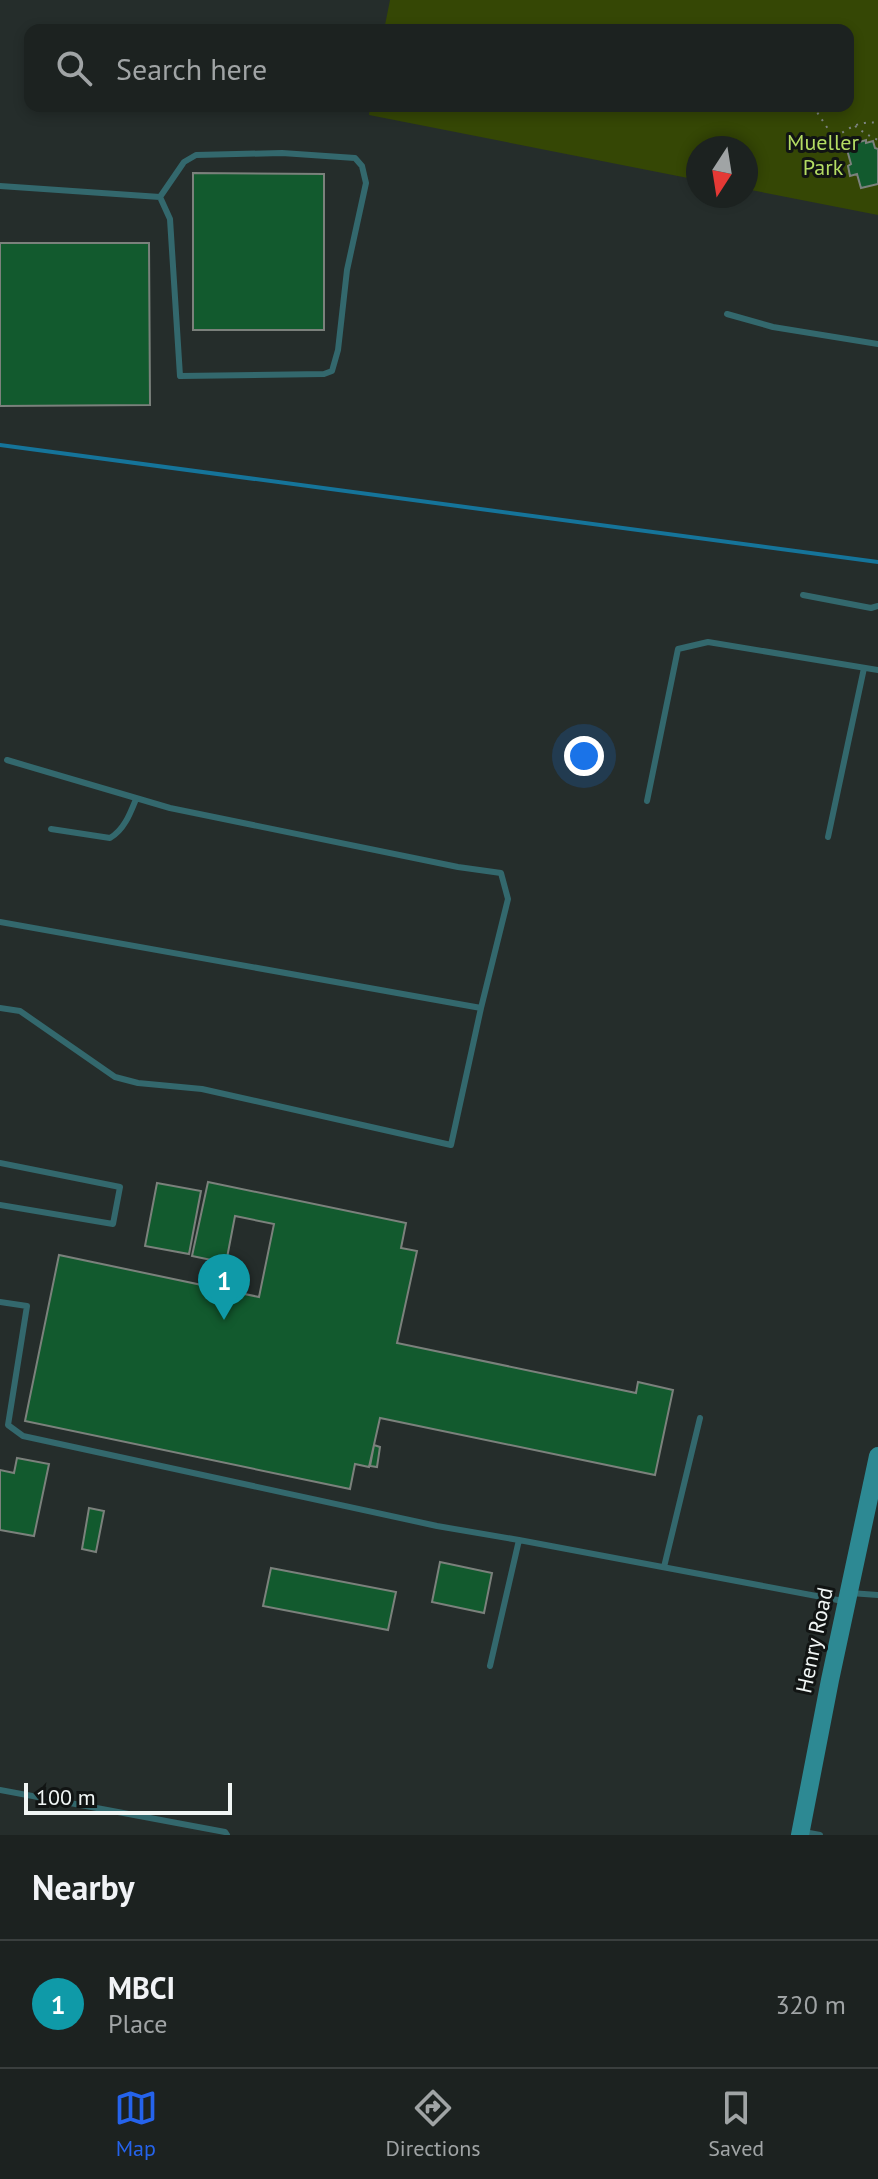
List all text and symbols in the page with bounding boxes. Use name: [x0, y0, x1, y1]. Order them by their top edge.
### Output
search box: [24, 24, 854, 112]
icon: search: [52, 46, 96, 90]
text: Search here: [116, 49, 267, 88]
park label: Mueller Park: [787, 128, 859, 181]
north arrow: [686, 136, 758, 208]
your location: [564, 736, 604, 776]
pin: 1: [198, 1254, 250, 1320]
street label: Henry Road: [789, 1585, 839, 1695]
scale bar: [24, 1779, 232, 1815]
text: 100 m: [36, 1783, 96, 1811]
text: Nearby: [32, 1865, 134, 1909]
text: MBCI: [108, 1968, 175, 2007]
text: 1: [51, 1988, 65, 2021]
text: 320 m: [775, 1988, 846, 2021]
text: Place: [108, 2007, 167, 2040]
tab: Map: [114, 2086, 158, 2162]
tab: Directions: [385, 2086, 481, 2162]
tab: Saved: [708, 2086, 764, 2162]

